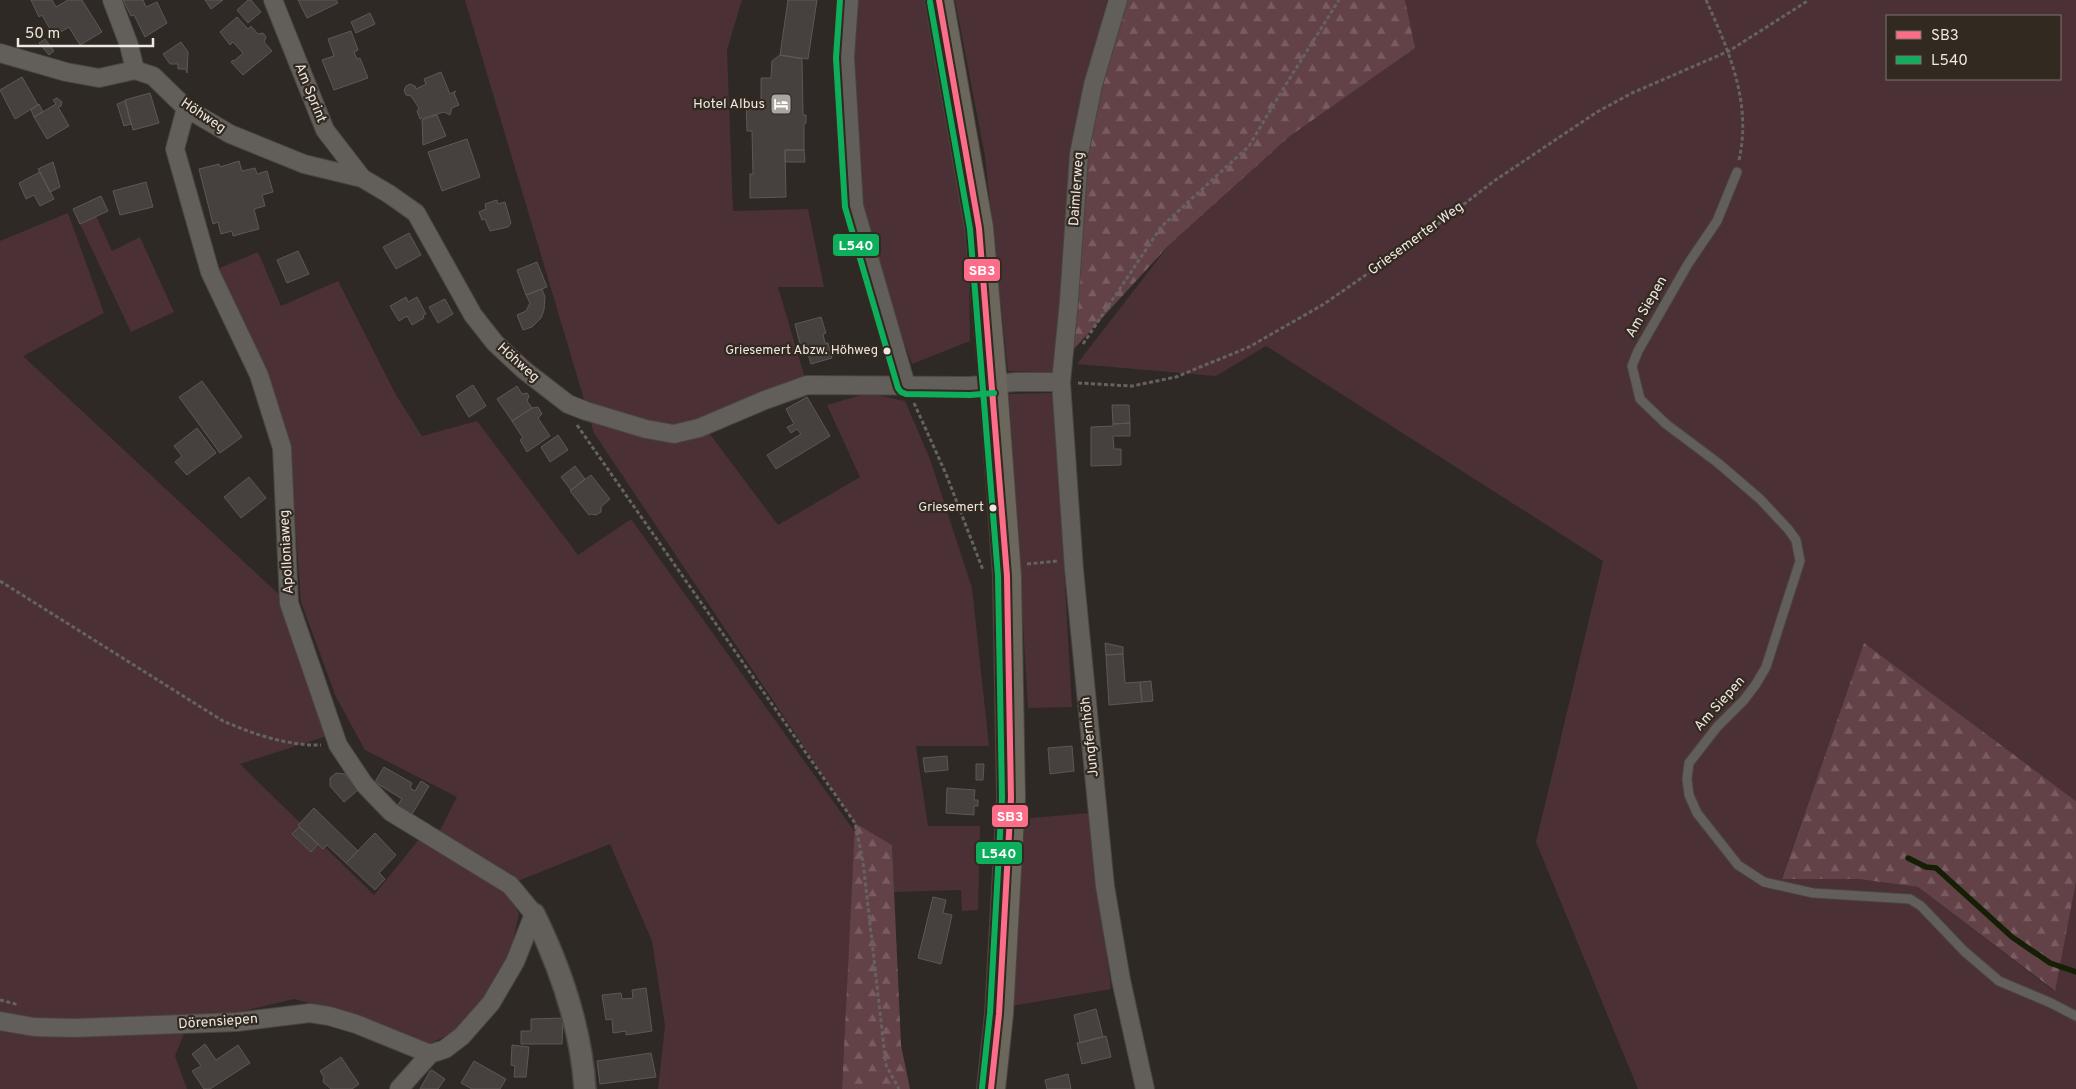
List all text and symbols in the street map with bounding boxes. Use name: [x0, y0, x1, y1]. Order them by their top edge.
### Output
scale bar: [18, 15, 152, 47]
legend: [1886, 15, 2061, 80]
text: 50 m: [25, 25, 60, 44]
text: SB3: [1931, 27, 1959, 46]
text: L540: [1931, 52, 1968, 71]
street label: Am Sprint: [290, 61, 330, 125]
hotel icon: Hotel Albus: [769, 92, 793, 116]
street label: Höhweg: [177, 95, 229, 137]
place label: Hotel Albus: [693, 96, 765, 113]
street label: Daimlerweg: [1066, 151, 1088, 227]
street label: Griesemerter Weg: [1365, 199, 1467, 279]
line badge: L540: [832, 233, 880, 257]
text: L540: [839, 238, 873, 255]
line badge: SB3: [963, 258, 1001, 282]
text: SB3: [969, 263, 995, 280]
street label: Am Siepen: [1623, 273, 1671, 341]
street label: Höhweg: [493, 340, 543, 386]
place label: Griesemert Abzw. Höhweg: [725, 343, 878, 359]
marker: Griesemert Abzw. Höhweg: [882, 346, 892, 356]
place label: Griesemert: [918, 500, 984, 516]
marker: Griesemert: [988, 503, 998, 513]
street label: Apolloniaweg: [276, 509, 298, 595]
street label: Am Siepen: [1691, 673, 1749, 735]
street label: Jungfernhöh: [1077, 696, 1103, 778]
line badge: SB3: [991, 804, 1029, 828]
text: SB3: [997, 809, 1023, 826]
line badge: L540: [975, 841, 1023, 865]
text: L540: [982, 846, 1016, 863]
street label: Dörensiepen: [178, 1011, 258, 1033]

